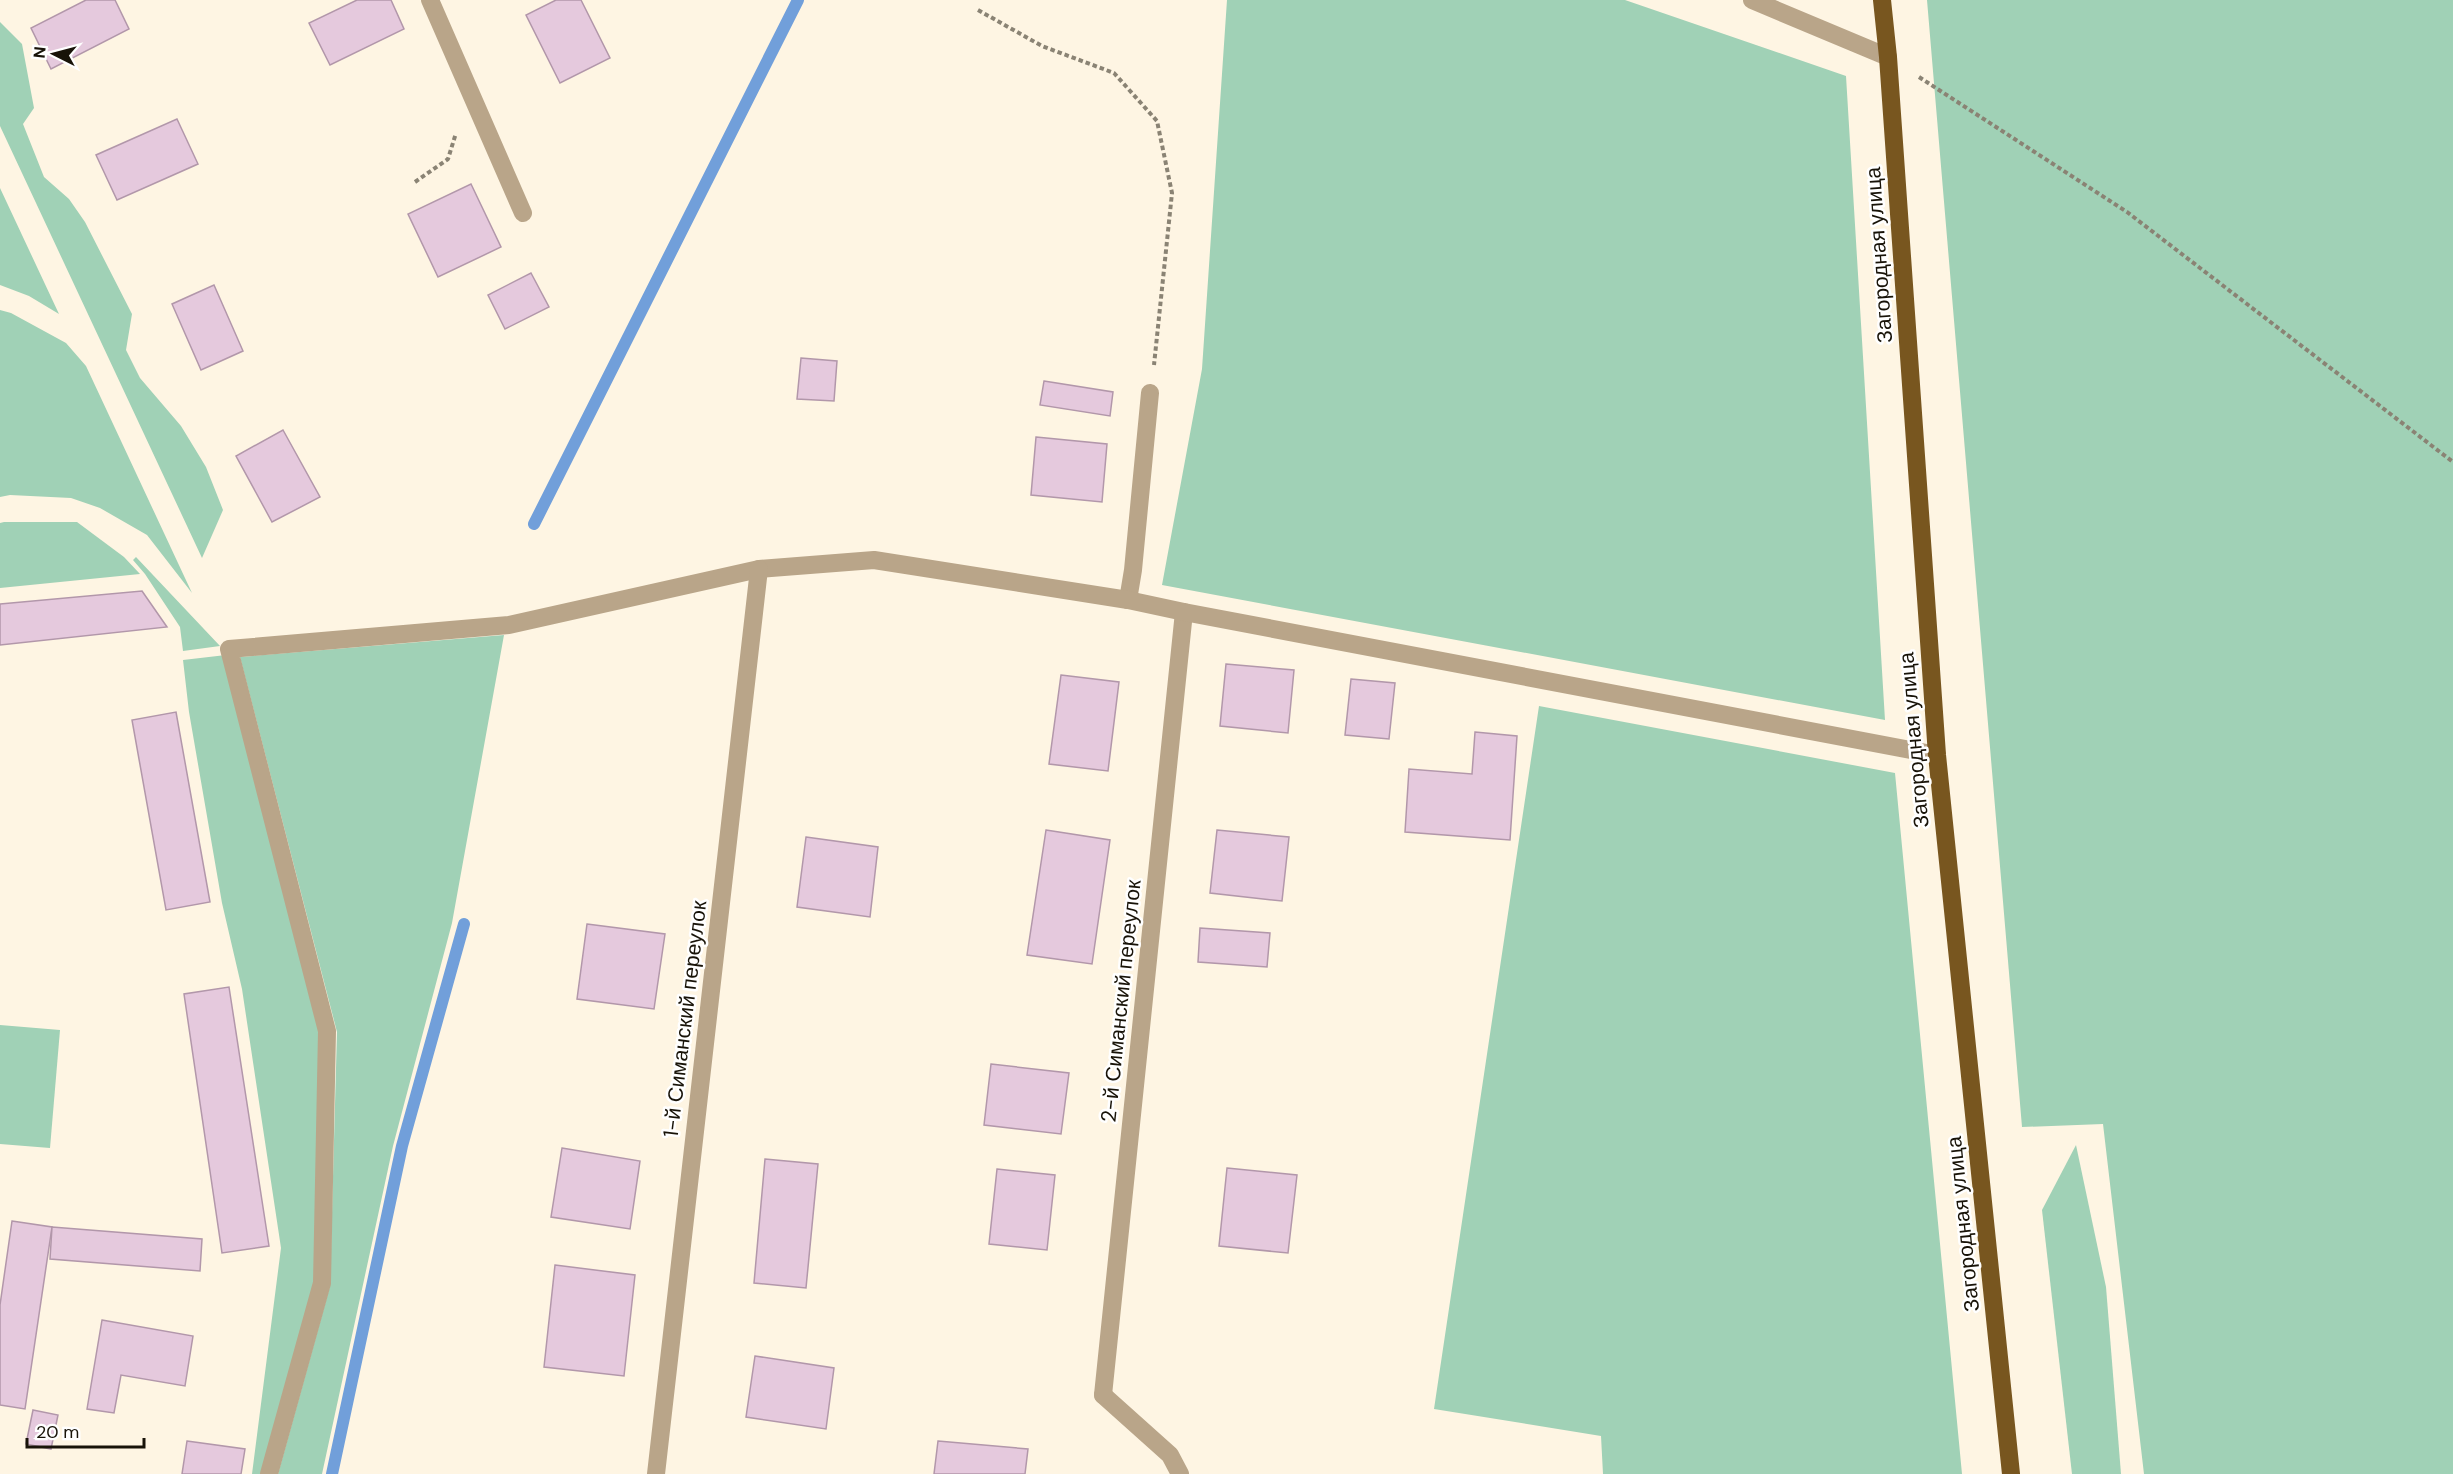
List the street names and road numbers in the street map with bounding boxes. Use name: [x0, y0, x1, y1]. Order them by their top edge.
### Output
street label: Загородная улица: [1859, 166, 1899, 344]
street label: Загородная улица: [1892, 651, 1936, 829]
street label: 2-й Симанский переулок: [1094, 878, 1148, 1124]
street label: 1-й Симанский переулок: [657, 898, 714, 1139]
street label: Загородная улица: [1940, 1135, 1986, 1313]

